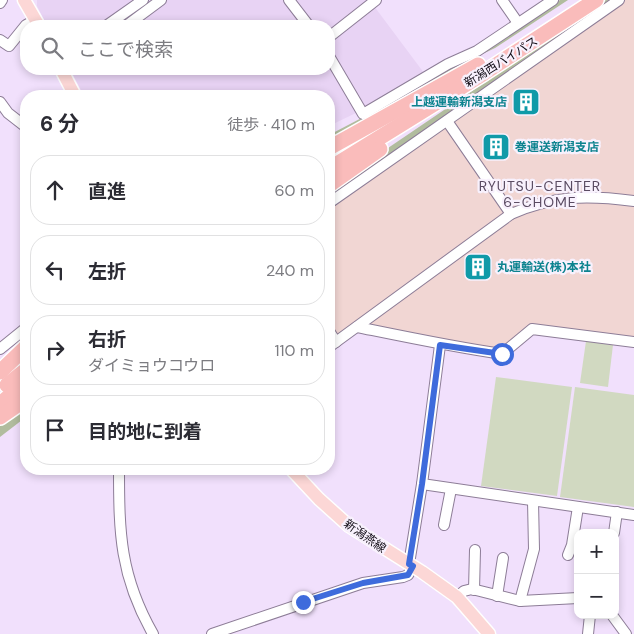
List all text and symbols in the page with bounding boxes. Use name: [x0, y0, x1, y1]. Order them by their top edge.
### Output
search box: [20, 20, 335, 75]
street label: 新潟西バイパス: [461, 33, 541, 91]
icon: search: [38, 34, 66, 62]
text: ここで検索: [78, 37, 173, 62]
building icon: 上越運輸新潟支店: [511, 87, 541, 117]
place label: 上越運輸新潟支店: [411, 94, 507, 110]
text: 6 分: [40, 110, 79, 138]
text: 徒歩 · 410 m: [227, 114, 315, 135]
building icon: 巻運送新潟支店: [481, 132, 511, 162]
place label: 巻運送新潟支店: [515, 139, 599, 155]
icon: ahead: [41, 176, 69, 204]
district label: RYUTSU-CENTER 6-CHOME: [479, 177, 601, 211]
text: 直進: [88, 179, 126, 204]
text: 60 m: [274, 180, 314, 201]
building icon: 丸運輸送(株)本社: [463, 252, 493, 282]
icon: left: [41, 256, 69, 284]
text: 左折: [88, 259, 126, 284]
place label: 丸運輸送(株)本社: [497, 259, 591, 275]
text: 240 m: [266, 260, 314, 281]
text: 右折: [88, 327, 126, 352]
icon: right: [41, 336, 69, 364]
text: 110 m: [275, 340, 314, 361]
route start: [491, 343, 514, 366]
text: ダイミョウコウロ: [88, 355, 215, 376]
icon: arrive: [41, 416, 69, 444]
text: 目的地に到着: [88, 419, 202, 444]
street label: 新潟燕線: [341, 516, 389, 556]
map controls: [574, 529, 619, 619]
button: +: [574, 529, 619, 574]
button: −: [574, 574, 619, 619]
route end: [292, 591, 315, 614]

